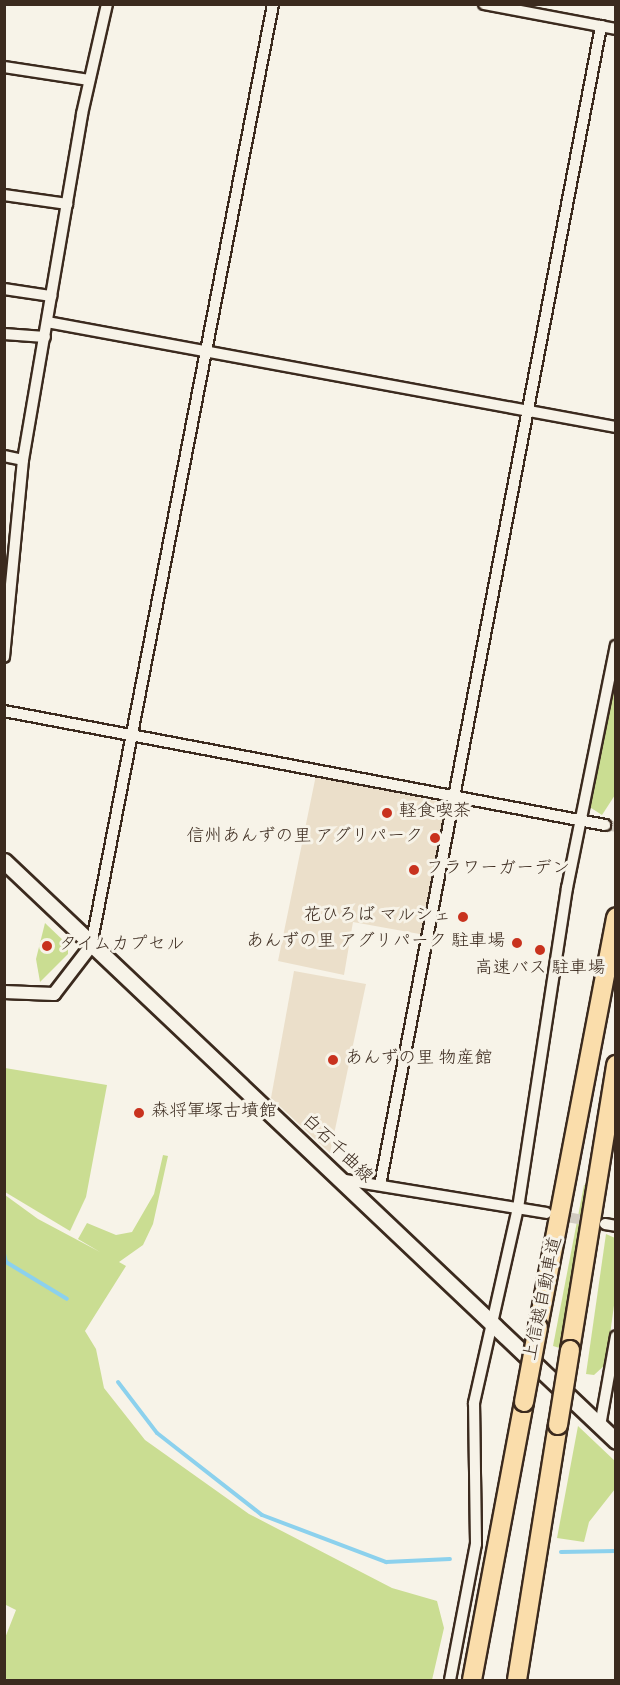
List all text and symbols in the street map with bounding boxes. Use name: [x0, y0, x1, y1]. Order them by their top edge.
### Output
place label: 軽食喫茶: [399, 802, 471, 824]
marker: 軽食喫茶: [380, 806, 394, 820]
place label: 信州あんずの里 アグリパーク: [185, 827, 423, 849]
marker: 信州あんずの里 アグリパーク: [428, 831, 442, 845]
place label: フラワーガーデン: [426, 859, 570, 881]
marker: フラワーガーデン: [407, 863, 421, 877]
place label: 花ひろば マルシェ: [303, 906, 451, 928]
marker: 花ひろば マルシェ: [456, 910, 470, 924]
place label: あんずの里 アグリパーク 駐車場: [244, 932, 505, 954]
place label: タイムカプセル: [59, 935, 185, 957]
marker: あんずの里 アグリパーク 駐車場: [510, 936, 524, 950]
marker: タイムカプセル: [40, 939, 54, 953]
marker: 高速バス 駐車場: [533, 943, 547, 957]
place label: 高速バス 駐車場: [475, 959, 605, 981]
place label: あんずの里 物産館: [345, 1049, 493, 1071]
marker: あんずの里 物産館: [326, 1053, 340, 1067]
place label: 森将軍塚古墳館: [151, 1102, 277, 1124]
marker: 森将軍塚古墳館: [132, 1106, 146, 1120]
street label: 白石千曲線: [296, 1111, 376, 1189]
street label: 上信越自動車道: [521, 1235, 569, 1363]

